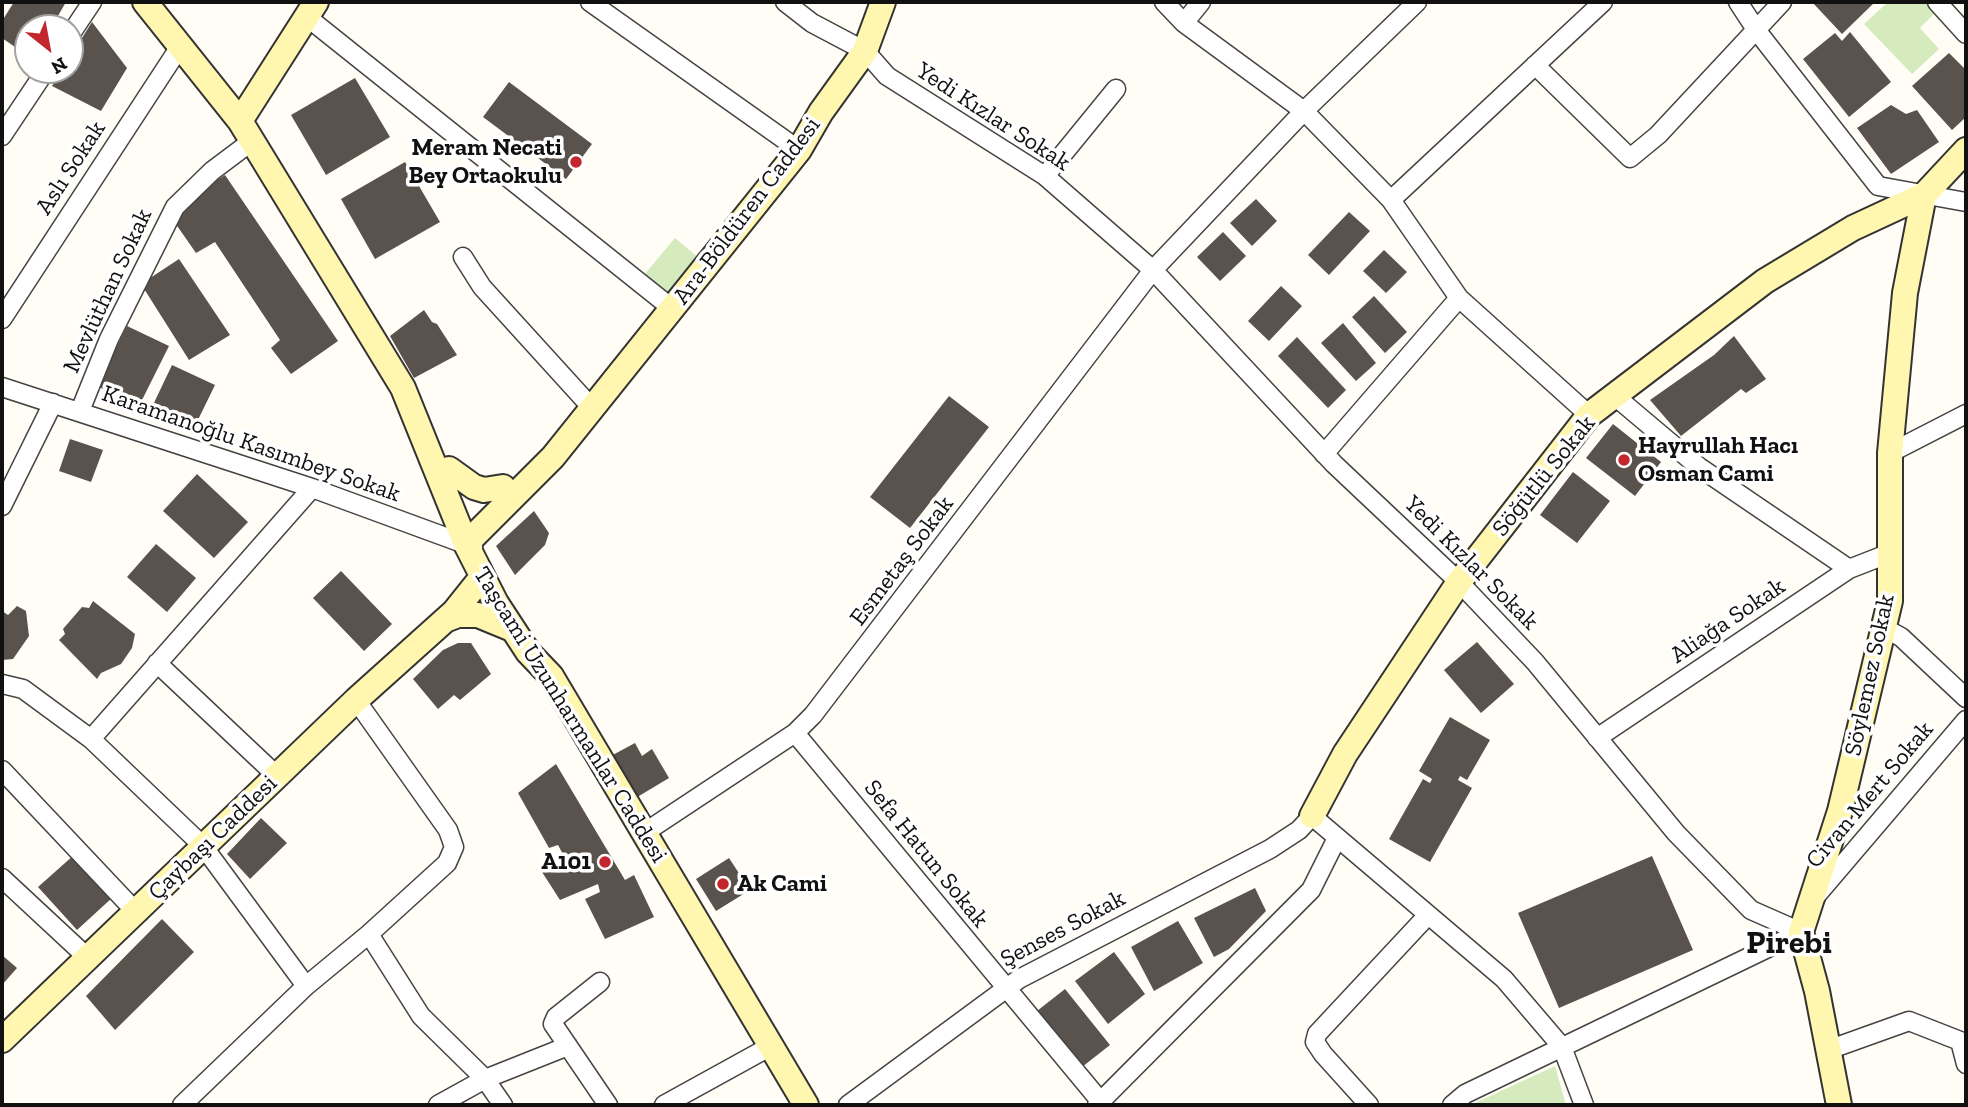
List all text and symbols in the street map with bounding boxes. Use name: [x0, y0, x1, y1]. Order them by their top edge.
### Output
north arrow: [14, 14, 84, 84]
text: N: [47, 52, 71, 79]
street label: Yedi Kızlar Sokak: [911, 56, 1075, 178]
street label: Ara-Böldüren Caddesi: [667, 112, 827, 310]
street label: Aslı Sokak: [30, 116, 112, 220]
place label: Meram Necati Bey Ortaokulu: [409, 134, 562, 190]
marker: Meram Necati Bey Ortaokulu: [568, 154, 584, 170]
street label: Mevlüthan Sokak: [57, 204, 159, 378]
street label: Karamanoğlu Kasımbey Sokak: [98, 379, 404, 509]
street label: Söğütlü Sokak: [1486, 410, 1602, 542]
place label: Hayrullah Hacı Osman Cami: [1638, 432, 1798, 488]
marker: Hayrullah Hacı Osman Cami: [1616, 452, 1632, 468]
street label: Yedi Kızlar Sokak: [1398, 490, 1544, 636]
street label: Esmetaş Sokak: [844, 491, 960, 631]
street label: Taşcami Uzunharmanlar Caddesi: [467, 562, 673, 868]
street label: Aliağa Sokak: [1665, 572, 1791, 670]
street label: Söylemez Sokak: [1839, 592, 1901, 758]
street label: Civan Mert Sokak: [1800, 716, 1940, 874]
street label: Çaybaşı Caddesi: [143, 769, 283, 907]
street label: Sefa Hatun Sokak: [858, 774, 994, 934]
place label: A101: [541, 848, 591, 876]
marker: A101: [597, 854, 613, 870]
place label: Ak Cami: [737, 870, 827, 898]
marker: Ak Cami: [715, 876, 731, 892]
street label: Şenses Sokak: [996, 884, 1130, 974]
district label: Pirebi: [1746, 925, 1832, 963]

